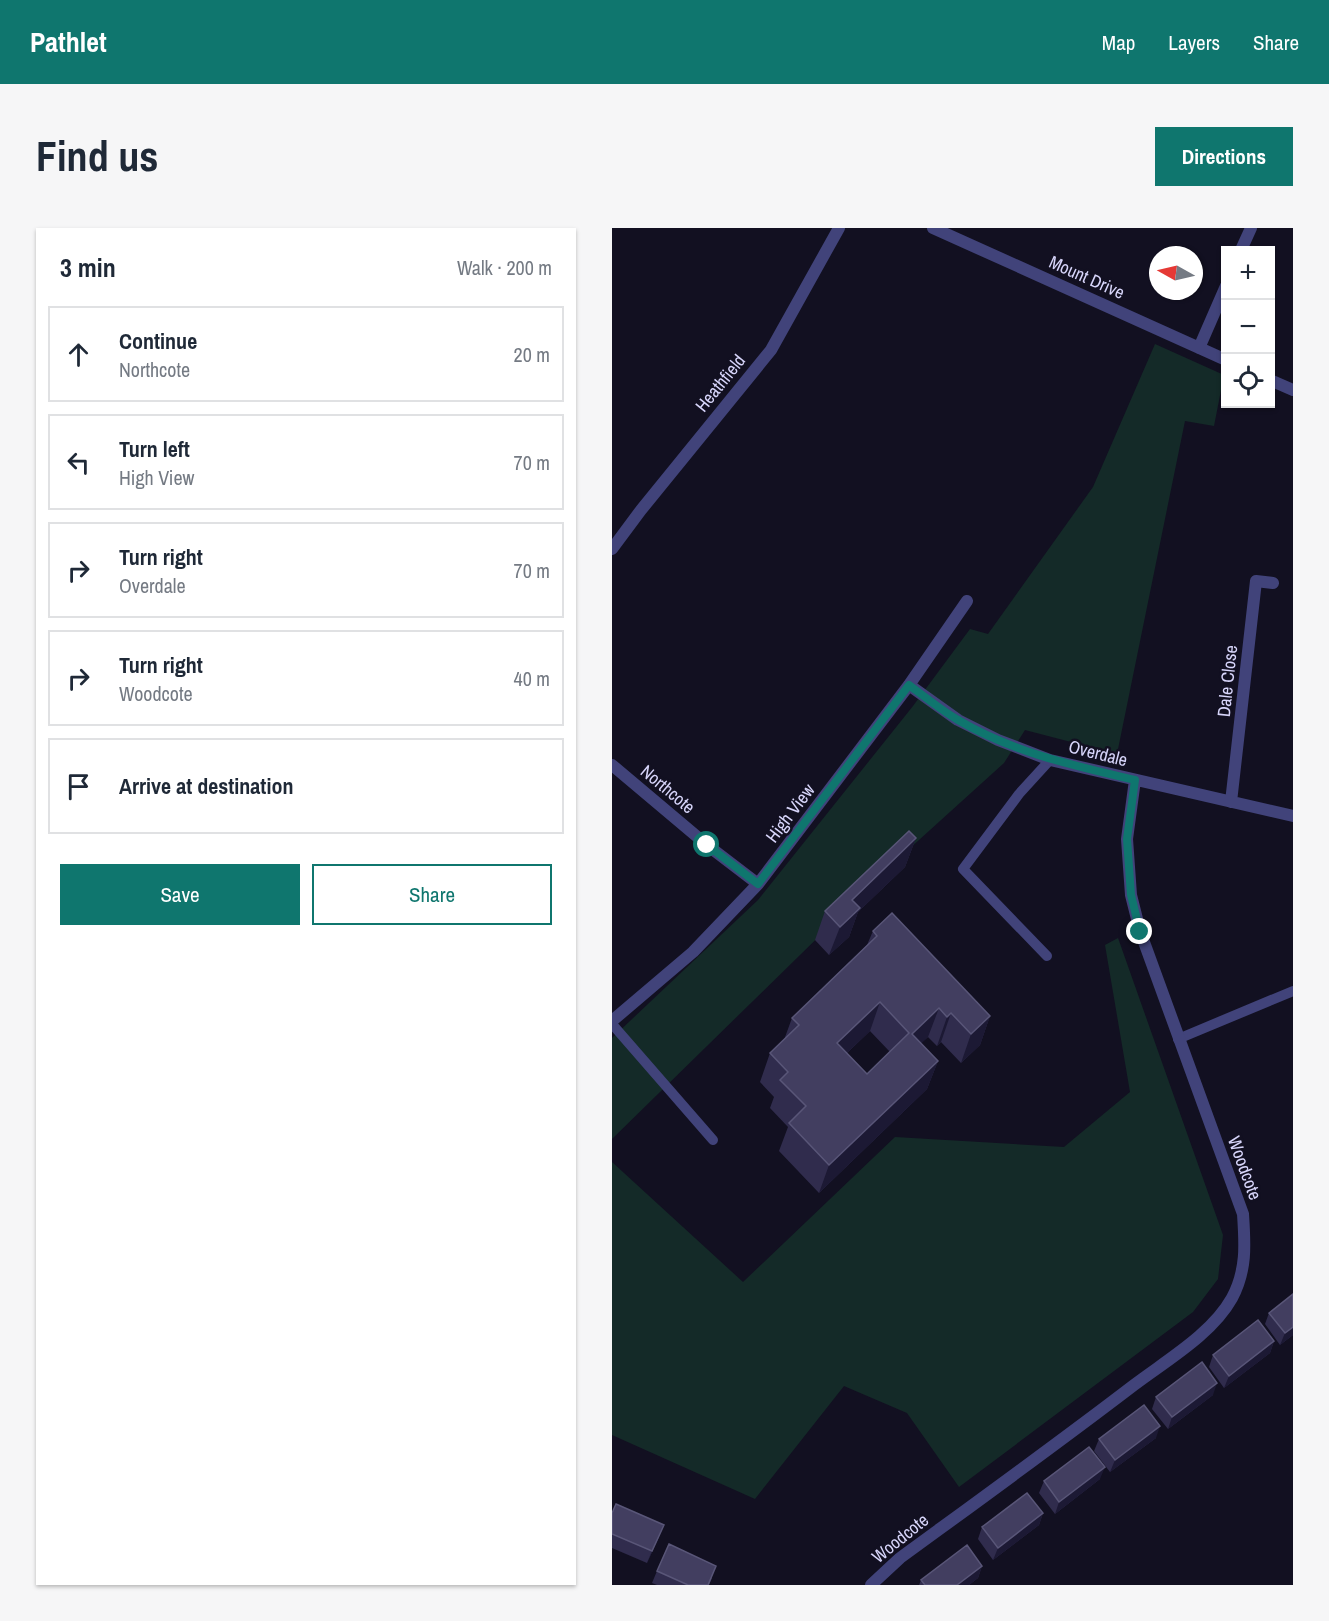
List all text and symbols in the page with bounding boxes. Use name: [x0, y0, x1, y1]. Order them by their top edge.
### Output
text: Pathlet: [30, 23, 107, 61]
text: Map: [1102, 28, 1135, 57]
text: Layers: [1168, 28, 1220, 57]
text: Share: [1253, 28, 1299, 57]
button: Directions: [1155, 127, 1293, 186]
text: Find us: [36, 128, 158, 184]
north arrow: [1149, 246, 1203, 300]
map controls: [1221, 246, 1275, 408]
button: +: [1221, 246, 1275, 300]
street label: Mount Drive: [1045, 249, 1129, 305]
text: 3 min: [60, 250, 116, 285]
text: Walk · 200 m: [457, 254, 552, 281]
button: −: [1221, 300, 1275, 354]
text: Continue: [119, 326, 197, 356]
icon: ahead: [62, 338, 95, 371]
text: 20 m: [514, 341, 550, 368]
street label: Heathfield: [689, 349, 751, 417]
button: locate: [1221, 354, 1275, 408]
text: Northcote: [119, 356, 190, 383]
text: Turn left: [119, 434, 190, 464]
icon: left: [62, 446, 95, 479]
text: 70 m: [514, 449, 550, 476]
text: High View: [119, 464, 194, 491]
text: Turn right: [119, 542, 203, 572]
icon: right: [62, 554, 95, 587]
text: 70 m: [514, 557, 550, 584]
text: Overdale: [119, 572, 186, 599]
street label: Dale Close: [1211, 644, 1243, 718]
text: Turn right: [119, 650, 203, 680]
icon: right: [62, 662, 95, 695]
text: 40 m: [514, 665, 550, 692]
text: Woodcote: [119, 680, 193, 707]
street label: Overdale: [1066, 734, 1130, 772]
street label: Northcote: [635, 759, 701, 819]
icon: arrive: [62, 770, 95, 803]
text: Arrive at destination: [119, 771, 293, 801]
street label: High View: [760, 778, 821, 848]
route start: [693, 831, 719, 857]
button: Save: [60, 864, 300, 925]
button: Share: [312, 864, 552, 925]
route end: [1126, 918, 1152, 944]
street label: Woodcote: [1222, 1133, 1268, 1203]
street label: Woodcote: [866, 1507, 934, 1569]

